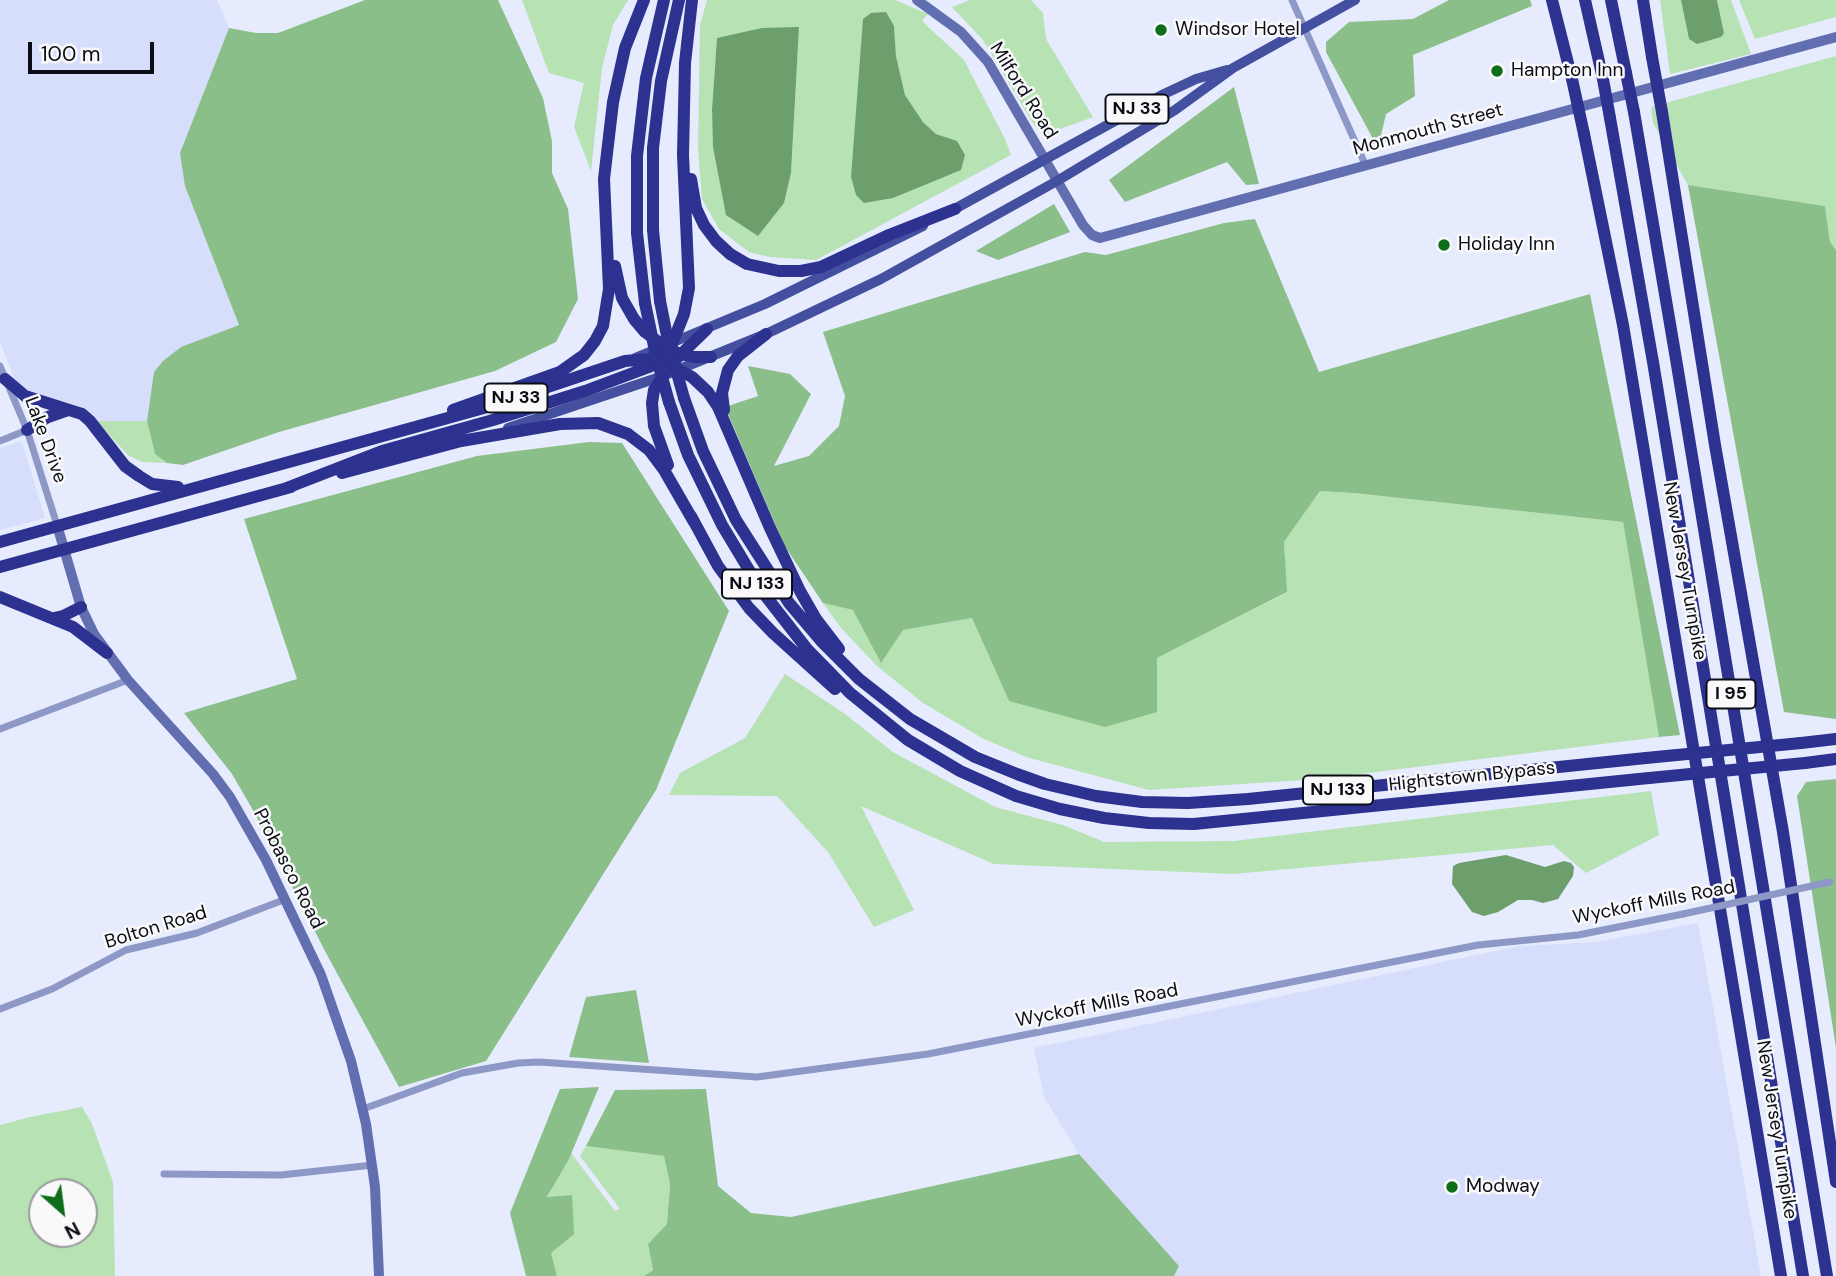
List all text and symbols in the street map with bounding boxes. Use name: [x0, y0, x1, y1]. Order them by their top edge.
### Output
place label: Windsor Hotel: [1175, 19, 1300, 41]
marker: Windsor Hotel: [1153, 22, 1169, 38]
scale bar: [32, 28, 158, 72]
street label: Milford Road: [984, 38, 1062, 144]
text: 100 m: [41, 40, 101, 68]
place label: Hampton Inn: [1511, 60, 1623, 82]
marker: Hampton Inn: [1489, 63, 1505, 79]
road number: NJ 33: [1106, 94, 1168, 124]
street label: Monmouth Street: [1350, 99, 1506, 161]
place label: Holiday Inn: [1458, 234, 1555, 256]
marker: Holiday Inn: [1436, 237, 1452, 253]
road number: NJ 33: [484, 384, 548, 412]
street label: Lake Drive: [19, 394, 71, 486]
street label: New Jersey Turnpike: [1657, 480, 1711, 662]
road number: NJ 133: [722, 570, 792, 598]
road number: I 95: [1706, 680, 1756, 708]
street label: Hightstown Bypass: [1388, 757, 1556, 797]
road number: NJ 133: [1303, 776, 1373, 804]
street label: Probasco Road: [248, 805, 328, 933]
street label: Wyckoff Mills Road: [1571, 876, 1737, 930]
street label: Bolton Road: [102, 902, 210, 954]
street label: Wyckoff Mills Road: [1014, 979, 1180, 1033]
street label: New Jersey Turnpike: [1751, 1039, 1801, 1221]
place label: Modway: [1466, 1176, 1540, 1198]
north arrow: [28, 1178, 98, 1248]
marker: Modway: [1444, 1179, 1460, 1195]
text: N: [60, 1216, 84, 1245]

